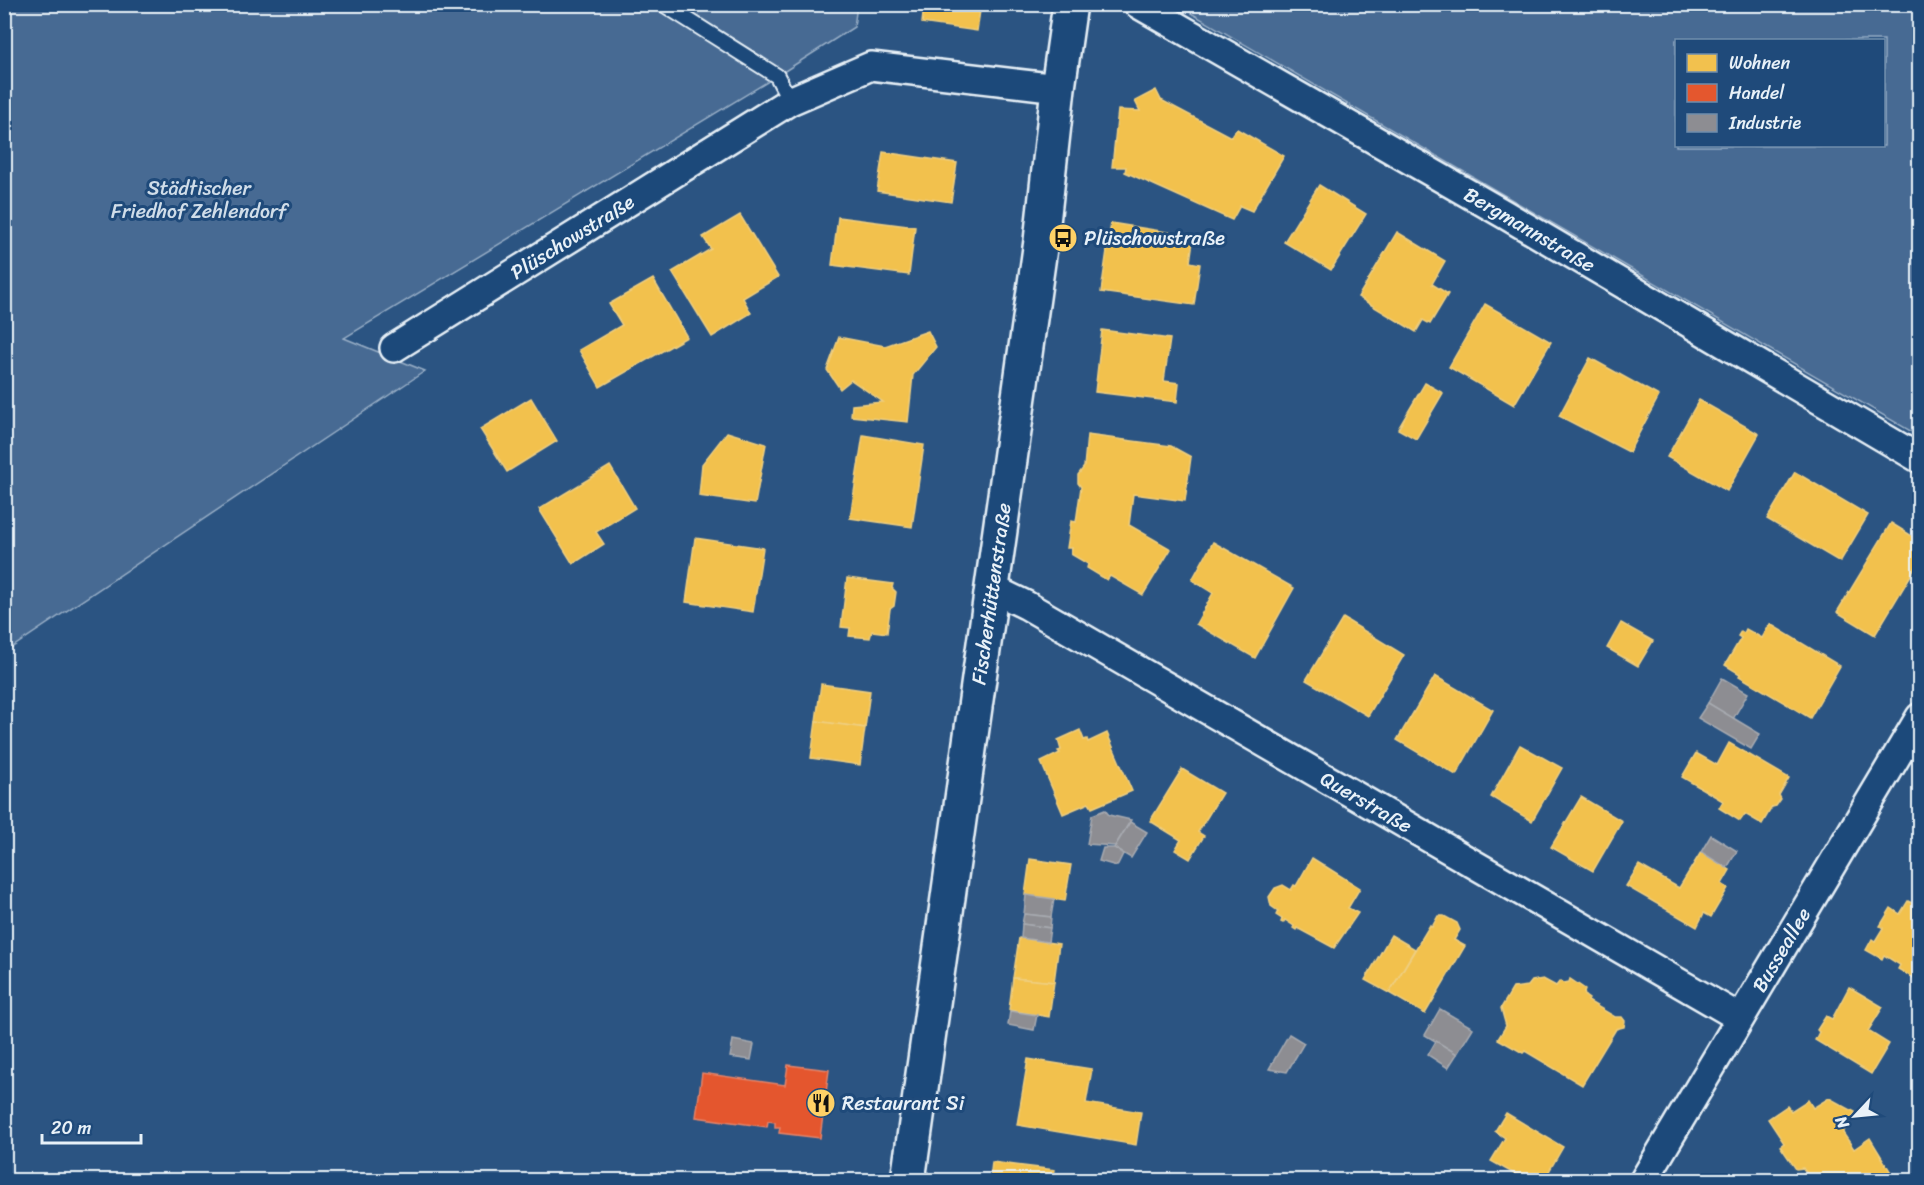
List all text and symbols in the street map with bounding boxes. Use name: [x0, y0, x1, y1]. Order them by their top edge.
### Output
legend: [1675, 39, 1885, 147]
text: Wohnen: [1729, 47, 1790, 79]
text: Handel: [1729, 77, 1785, 109]
text: Industrie: [1728, 107, 1802, 139]
park label: Städtischer Friedhof Zehlendorf: [111, 171, 290, 229]
street label: Bergmannstraße: [1457, 177, 1602, 282]
street label: Plüschowstraße: [503, 185, 642, 289]
place label: Plüschowstraße: [1084, 221, 1225, 256]
bus stop icon: Plüschowstraße: [1047, 222, 1079, 254]
street label: Fischerhüttenstraße: [961, 501, 1021, 687]
street label: Querstraße: [1313, 761, 1419, 842]
street label: Busseallee: [1742, 900, 1820, 999]
place label: Restaurant Si: [842, 1086, 966, 1121]
north arrow: [1825, 1086, 1885, 1146]
restaurant icon: Restaurant Si: [805, 1087, 837, 1119]
scale bar: [42, 1107, 141, 1145]
text: N: [1826, 1110, 1858, 1135]
text: 20 m: [51, 1112, 91, 1144]

